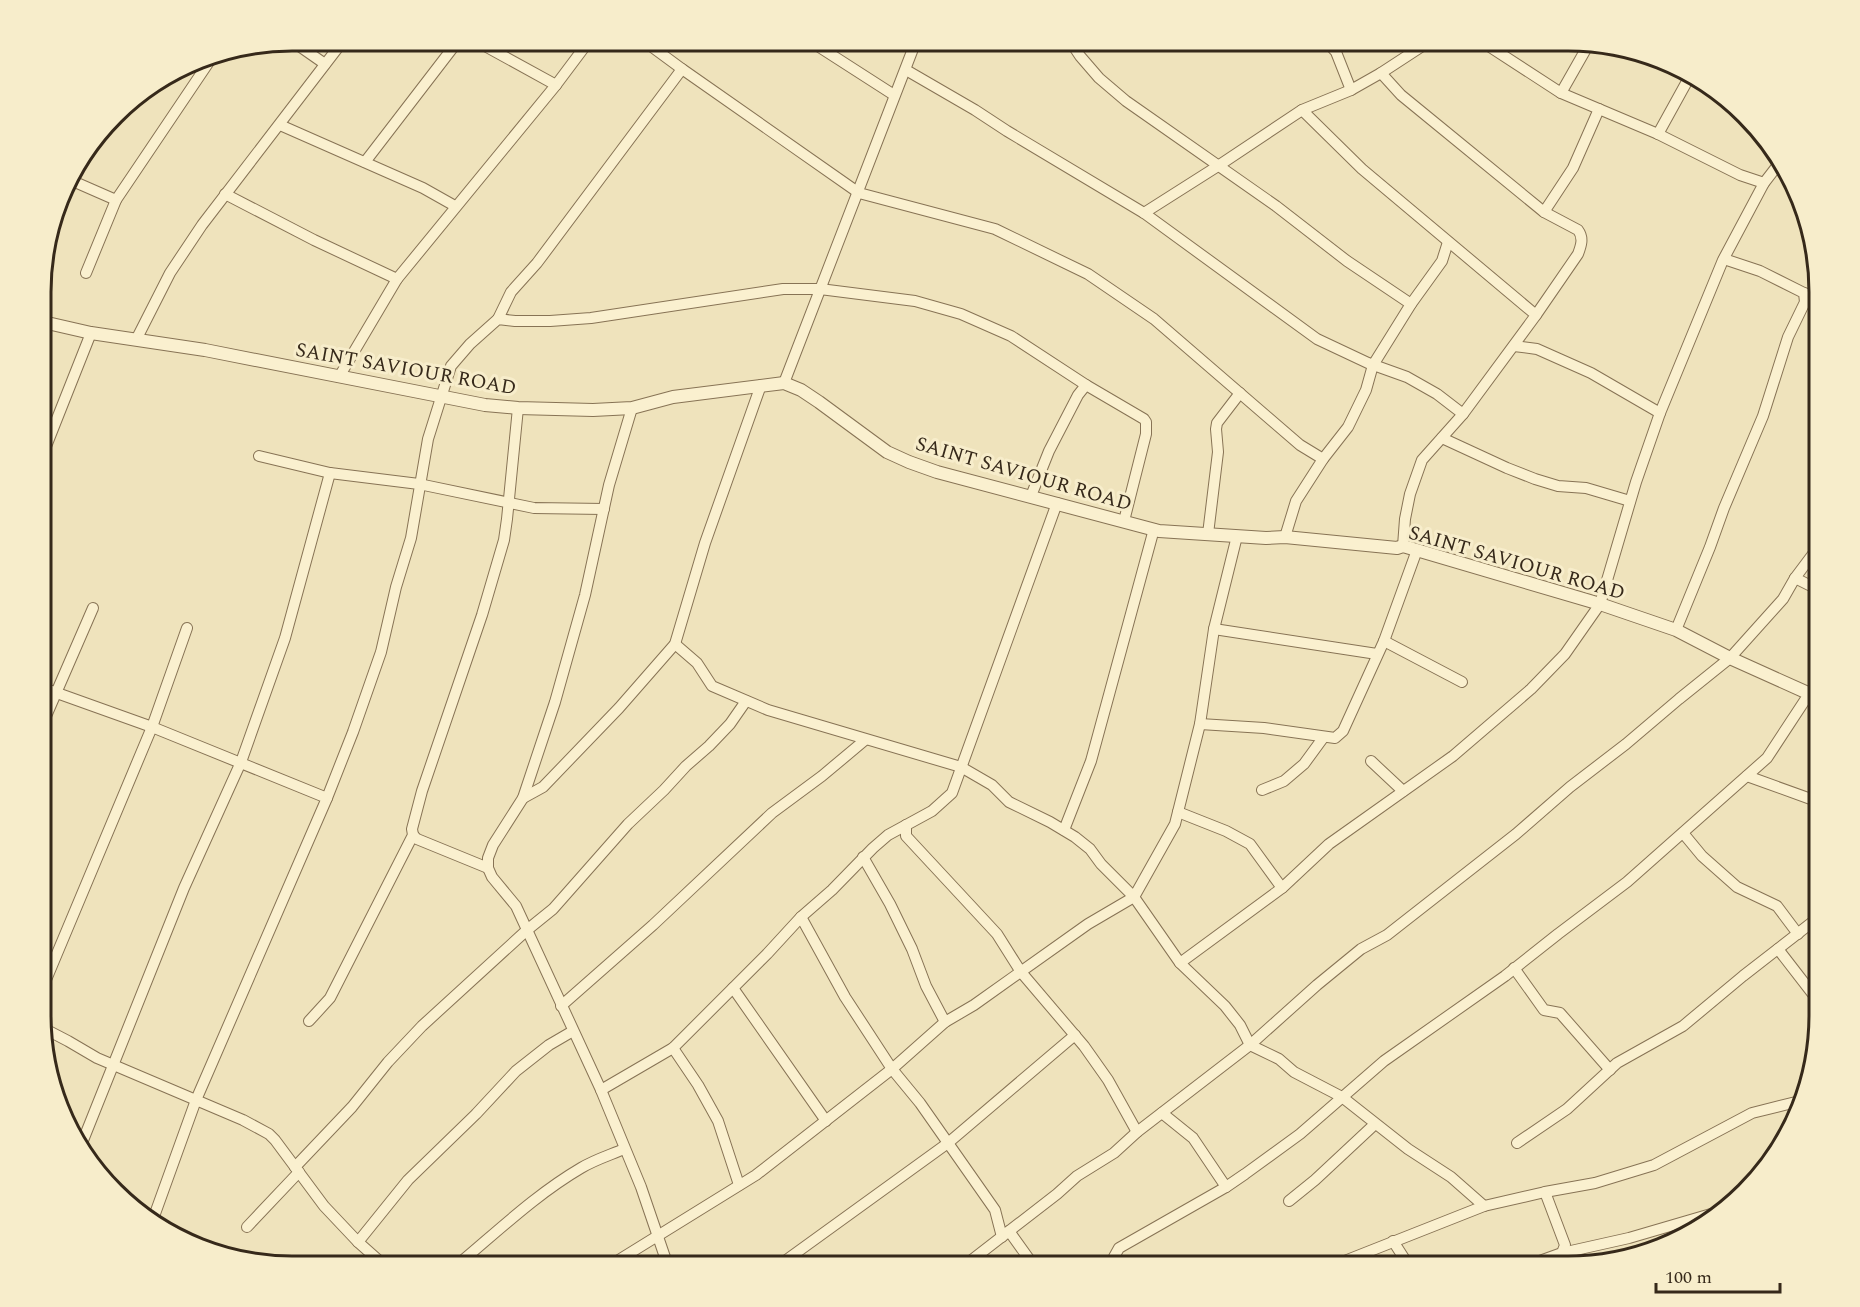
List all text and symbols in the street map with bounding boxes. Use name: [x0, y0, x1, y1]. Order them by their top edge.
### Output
street label: SAINT SAVIOUR ROAD: [293, 335, 519, 403]
street label: SAINT SAVIOUR ROAD: [912, 429, 1135, 519]
street label: SAINT SAVIOUR ROAD: [1405, 518, 1628, 608]
scale bar: [1656, 1256, 1780, 1294]
text: 100 m: [1665, 1264, 1712, 1291]

